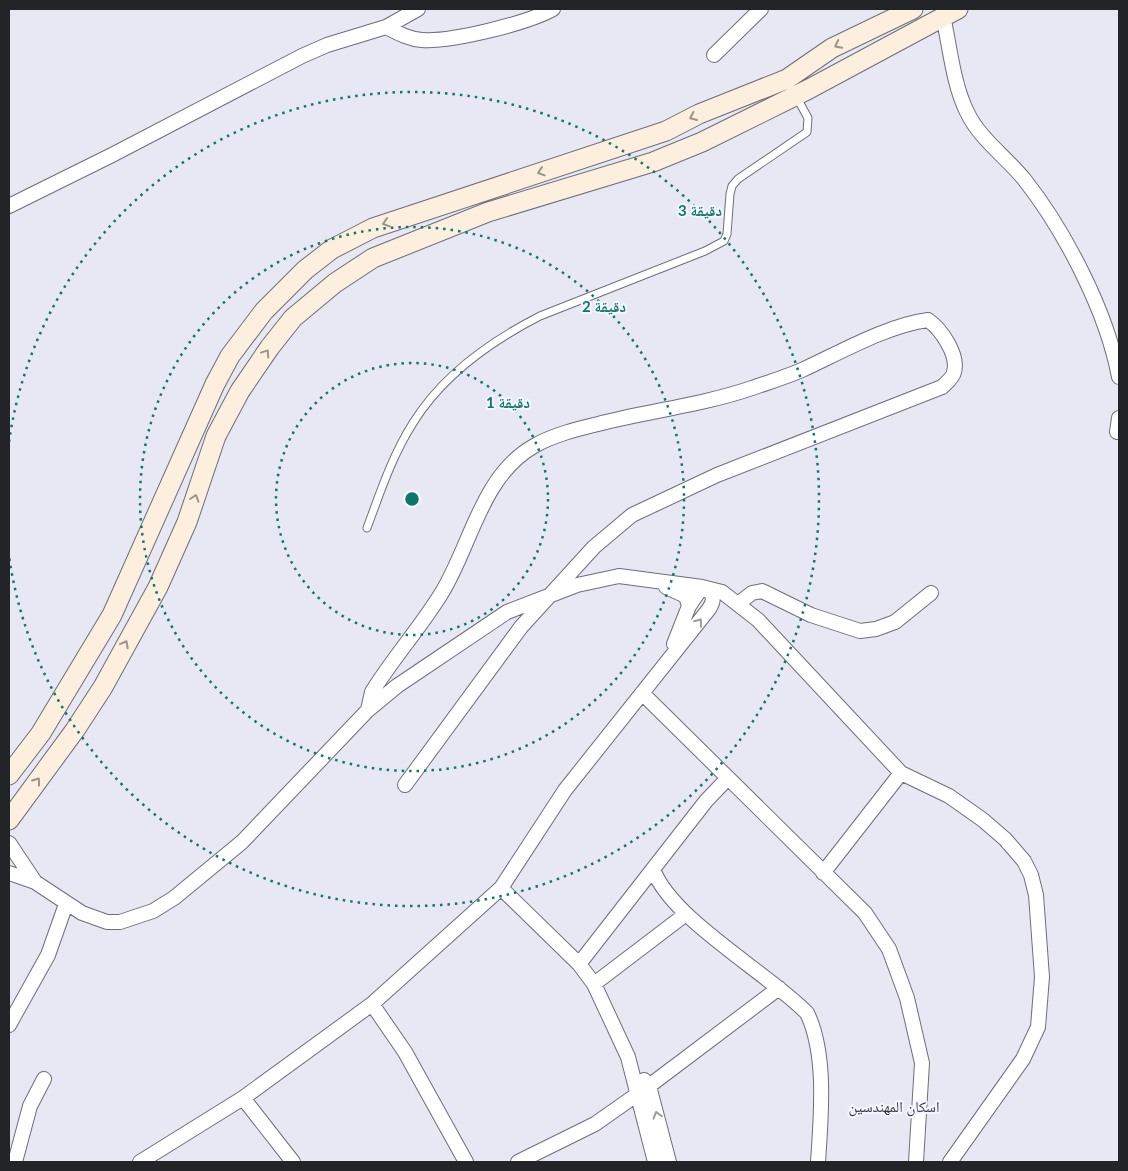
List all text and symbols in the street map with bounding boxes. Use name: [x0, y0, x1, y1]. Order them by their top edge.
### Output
one-way arrow: [834, 39, 843, 49]
one-way arrow: [689, 111, 698, 122]
one-way arrow: [537, 167, 545, 177]
text: 3 دقيقة: [678, 201, 722, 219]
one-way arrow: [383, 217, 391, 227]
text: 2 دقيقة: [582, 297, 626, 315]
one-way arrow: [260, 349, 269, 359]
text: 1 دقيقة: [486, 393, 530, 411]
centre of rings: [403, 490, 421, 508]
one-way arrow: [189, 494, 199, 503]
one-way arrow: [693, 618, 702, 628]
one-way arrow: [119, 640, 129, 649]
one-way arrow: [31, 777, 40, 786]
district label: اسكان المهندسين: [849, 1097, 939, 1117]
one-way arrow: [652, 1111, 663, 1119]

